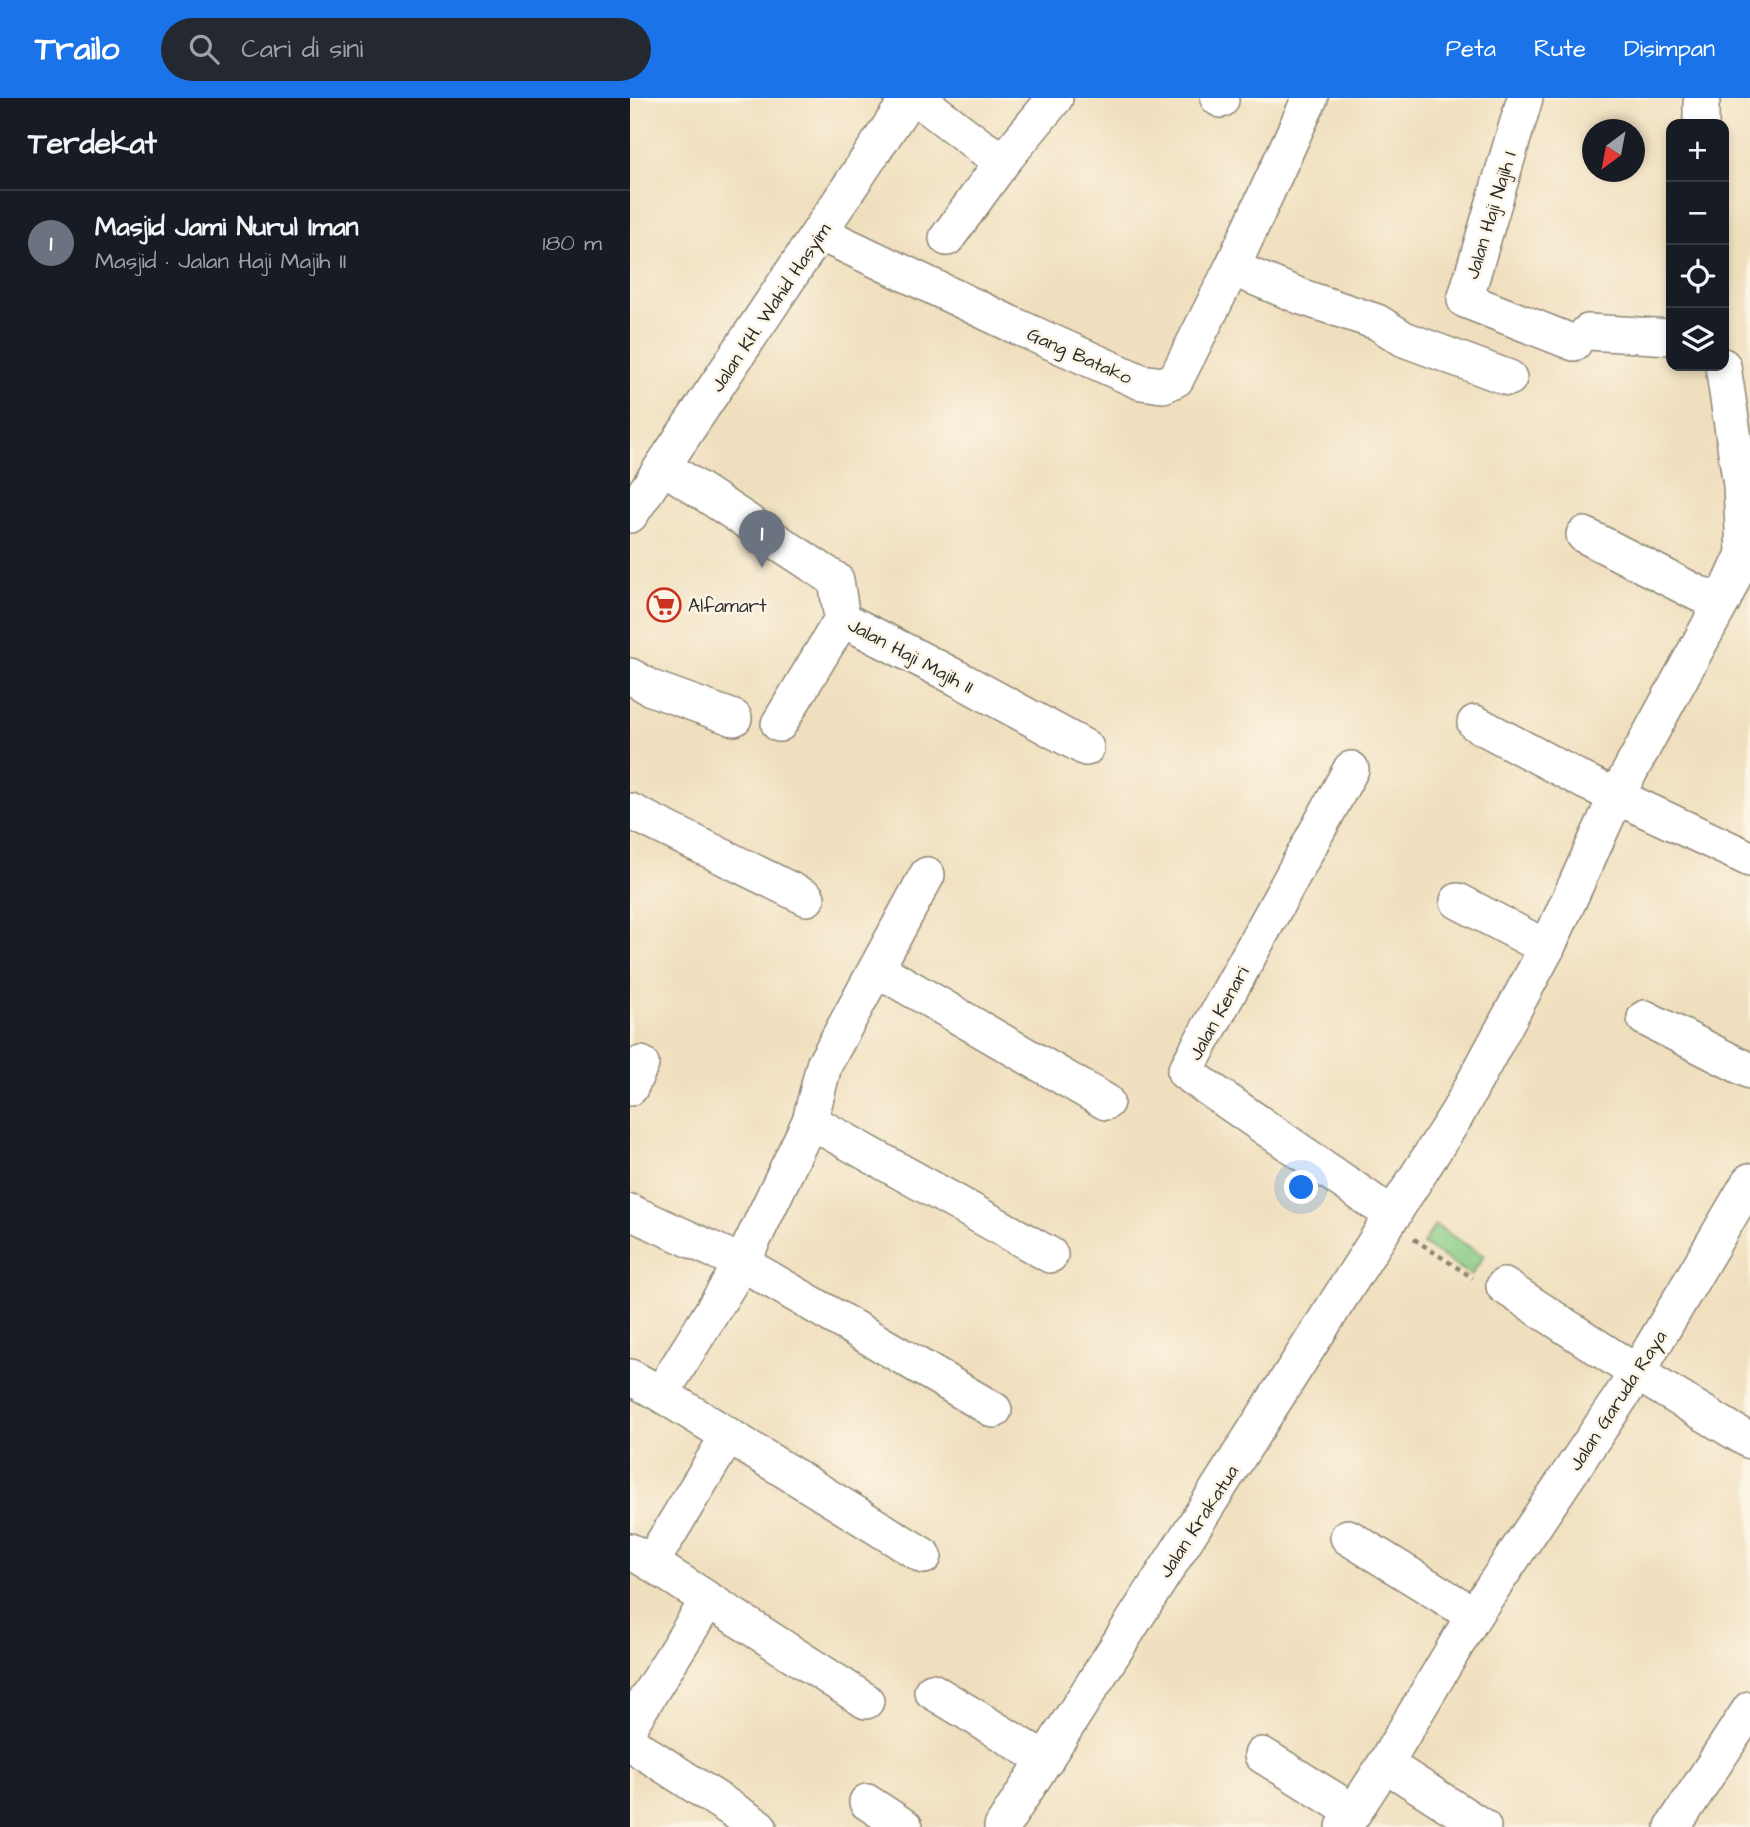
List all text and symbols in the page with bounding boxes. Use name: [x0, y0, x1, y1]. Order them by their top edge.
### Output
search box: [161, 18, 651, 81]
text: Trailo: [35, 26, 119, 72]
icon: search: [185, 30, 223, 68]
text: Cari di sini: [241, 31, 363, 67]
text: Peta: [1446, 32, 1496, 66]
text: Rute: [1534, 32, 1586, 66]
text: Disimpan: [1624, 32, 1715, 66]
north arrow: [1582, 119, 1645, 182]
map controls: [1666, 119, 1729, 371]
button: +: [1666, 119, 1729, 182]
text: Terdekat: [28, 123, 157, 165]
street label: Jalan Haji Najih I: [1459, 148, 1524, 283]
button: −: [1666, 182, 1729, 245]
text: Masjid Jami Nurul Iman: [95, 209, 359, 245]
street label: Jalan KH. Wahid Hasyim: [704, 218, 839, 398]
text: 1: [50, 227, 52, 259]
text: 180 m: [543, 227, 602, 259]
text: Masjid · Jalan Haji Majih II: [95, 245, 346, 277]
button: locate: [1666, 245, 1729, 308]
button: layers: [1666, 308, 1729, 371]
street label: Gang Batako: [1022, 321, 1137, 393]
pin: 1: [739, 510, 785, 568]
supermarket icon: Alfamart: [645, 586, 683, 624]
place label: Alfamart: [688, 593, 767, 620]
street label: Jalan Haji Majih II: [843, 612, 978, 701]
street label: Jalan Kenari: [1182, 962, 1256, 1066]
your location: [1284, 1170, 1318, 1204]
street label: Jalan Garuda Raya: [1563, 1325, 1675, 1477]
street label: Jalan Krakatua: [1153, 1460, 1246, 1583]

